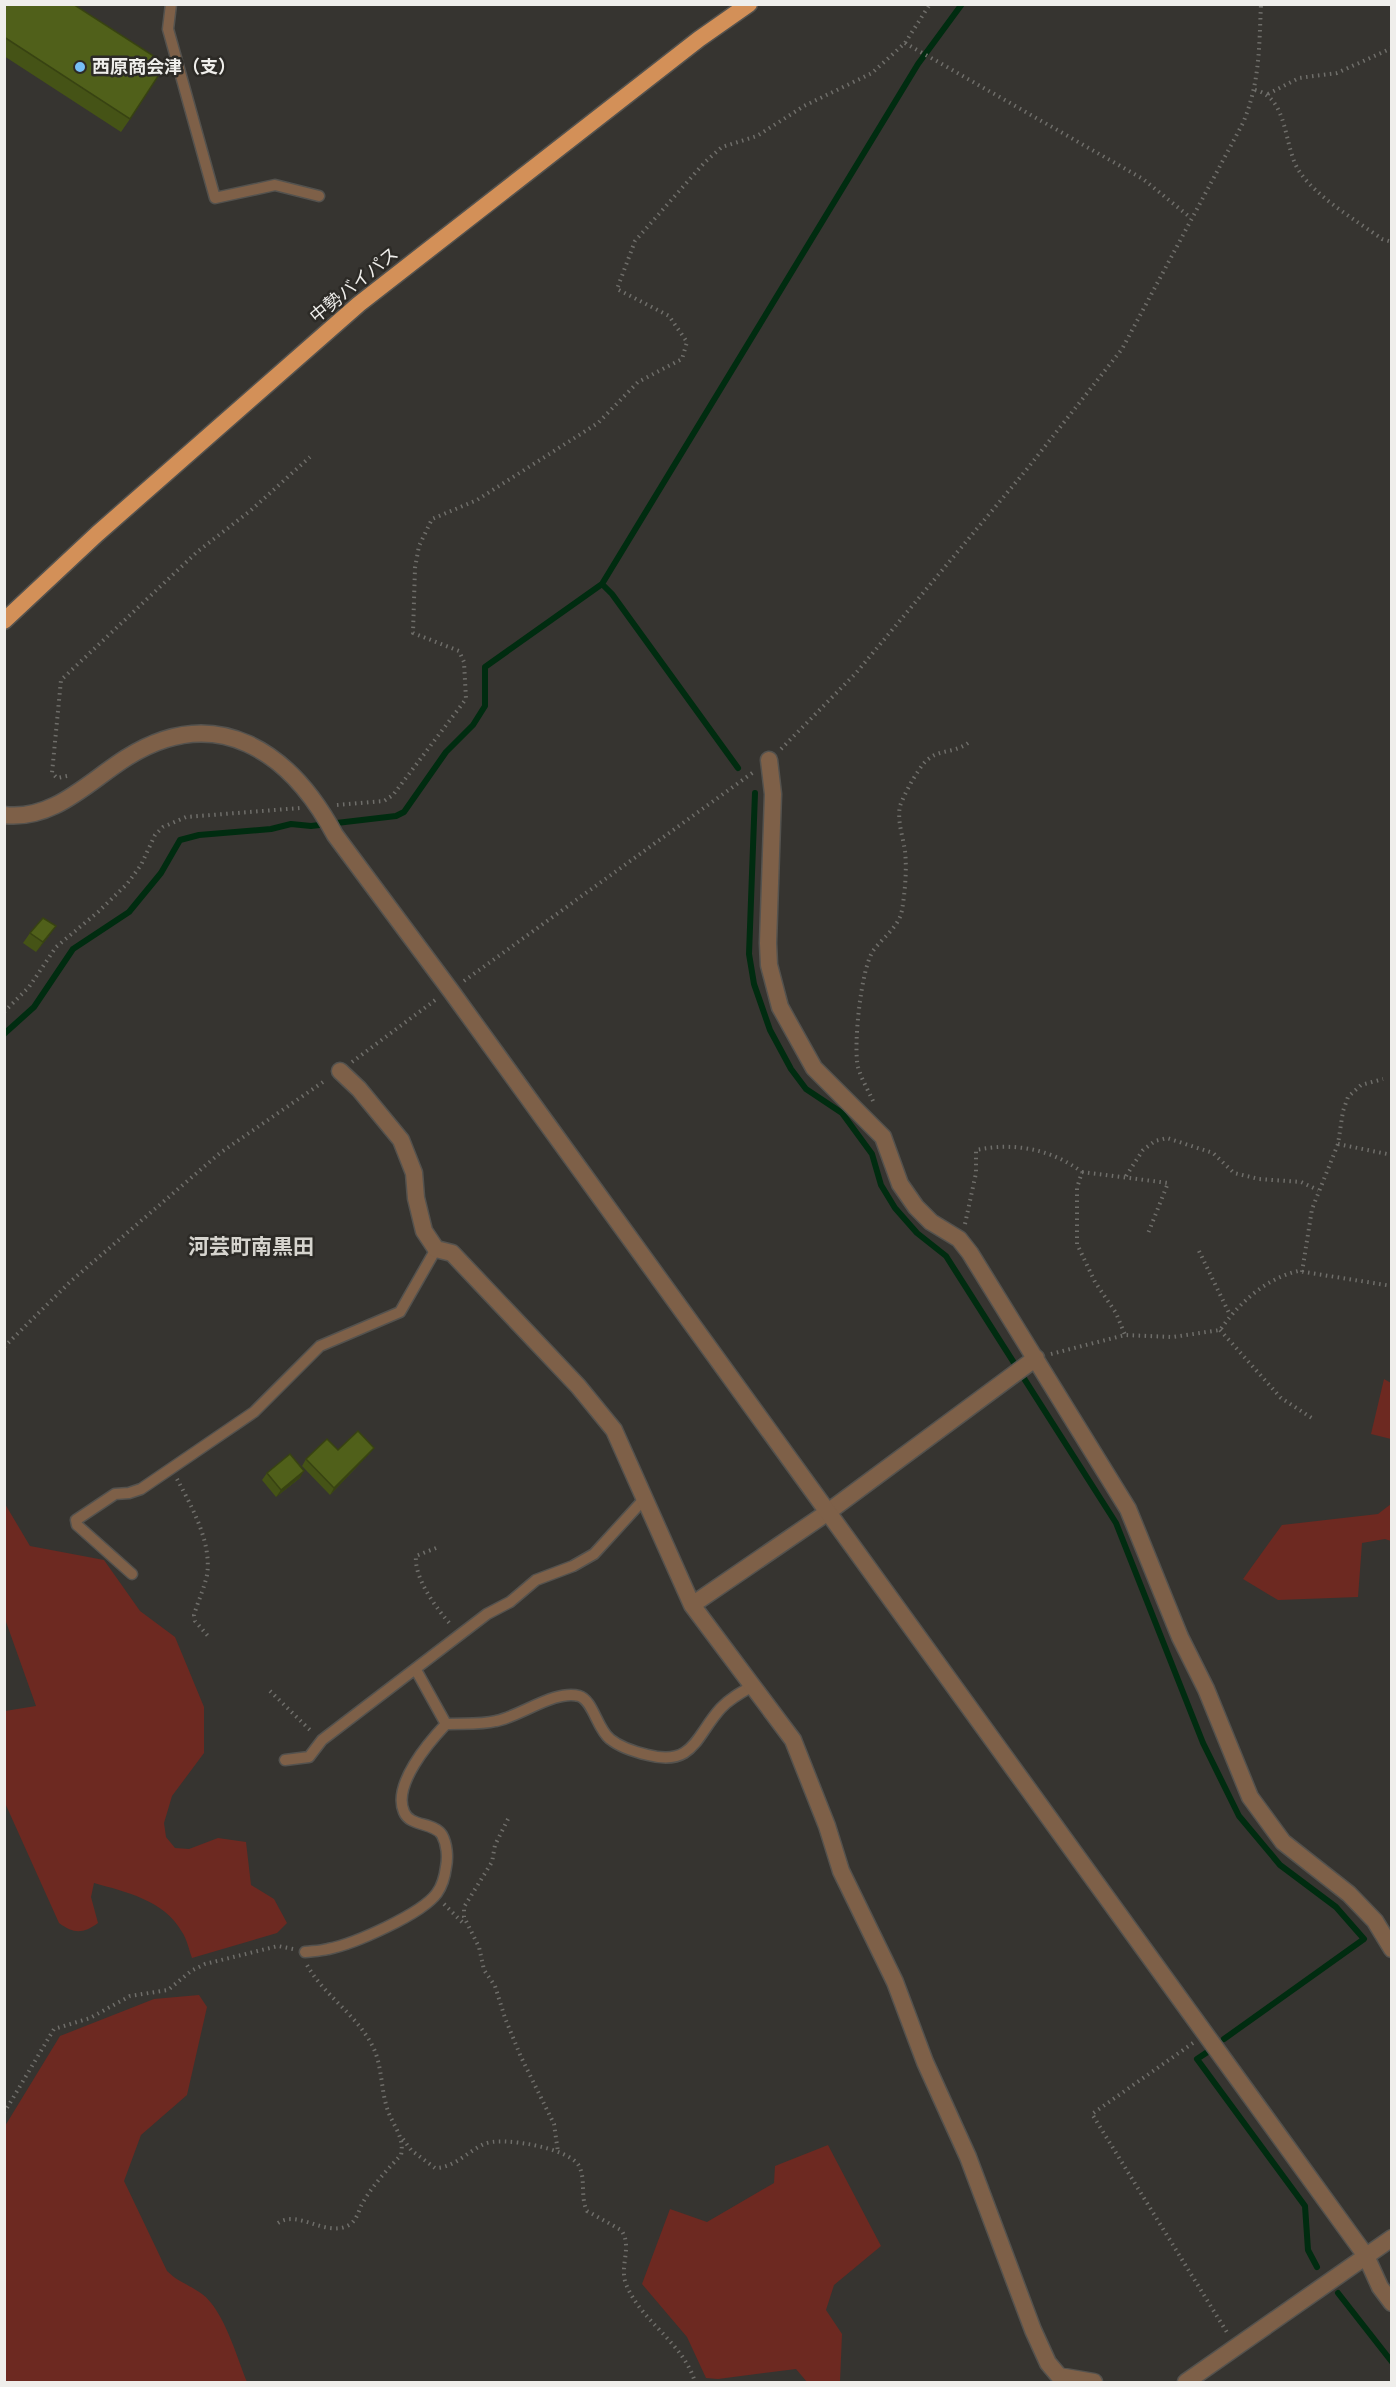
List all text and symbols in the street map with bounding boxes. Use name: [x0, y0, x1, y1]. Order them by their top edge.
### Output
place label: 西原商会津（支）: [92, 53, 236, 80]
marker: 西原商会津（支）: [73, 60, 87, 74]
street label: 中勢バイパス: [303, 240, 404, 329]
district label: 河芸町南黒田: [188, 1230, 314, 1262]

